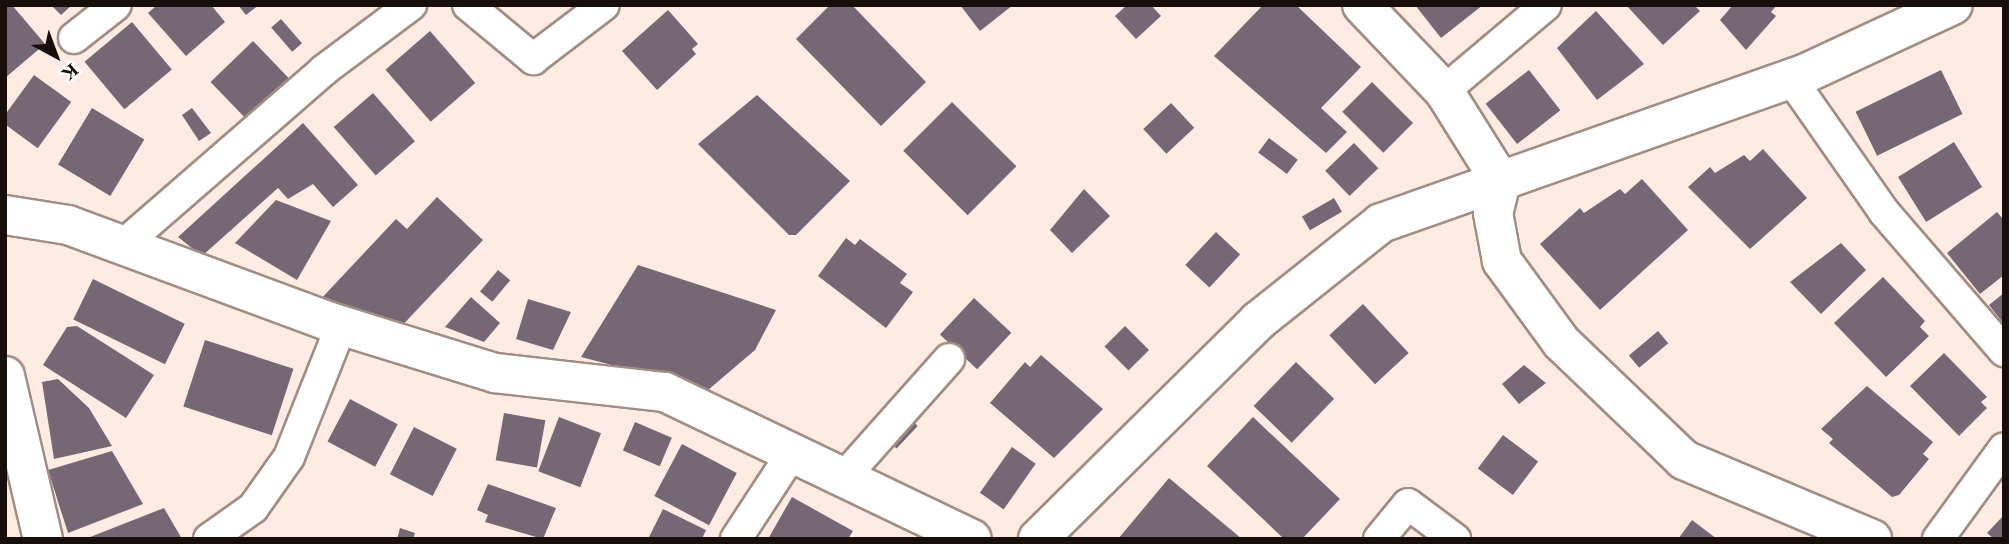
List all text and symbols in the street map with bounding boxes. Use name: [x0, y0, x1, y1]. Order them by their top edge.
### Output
north arrow: [21, 21, 91, 91]
text: K: [58, 59, 83, 85]

